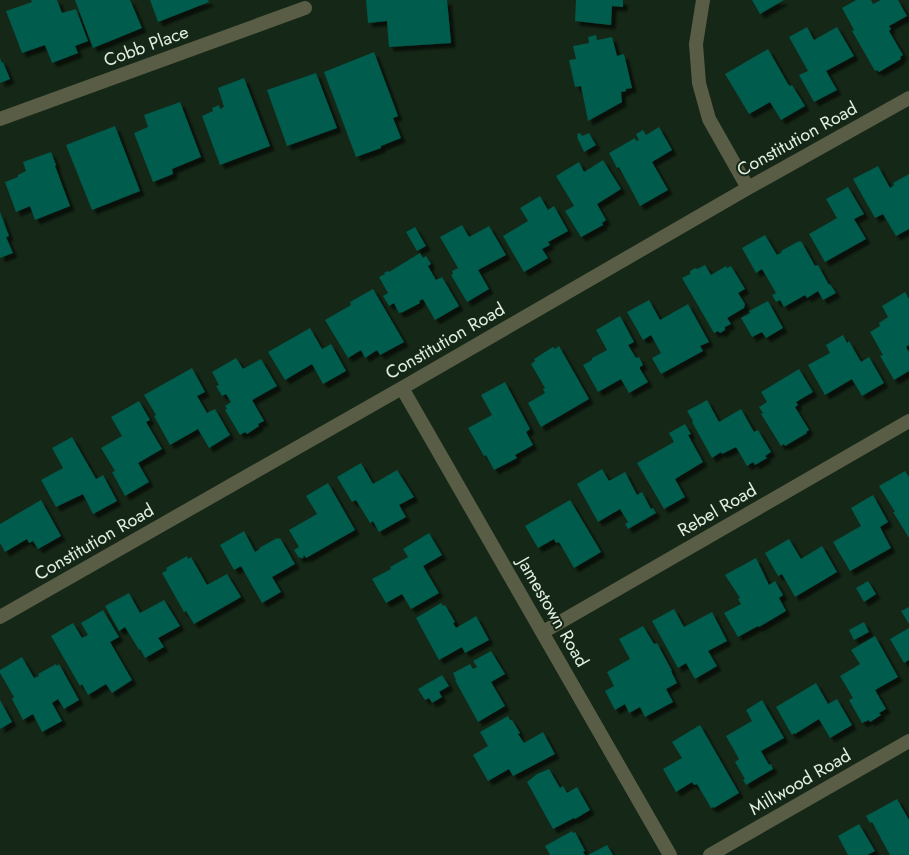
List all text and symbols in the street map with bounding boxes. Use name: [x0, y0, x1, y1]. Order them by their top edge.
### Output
street label: Cobb Place: [100, 19, 192, 73]
street label: Constitution Road: [732, 95, 862, 183]
street label: Constitution Road: [380, 296, 510, 386]
street label: Rebel Road: [673, 477, 761, 543]
street label: Constitution Road: [29, 497, 159, 587]
street label: Jamestown Road: [510, 550, 595, 672]
street label: Millwood Road: [744, 742, 856, 822]

